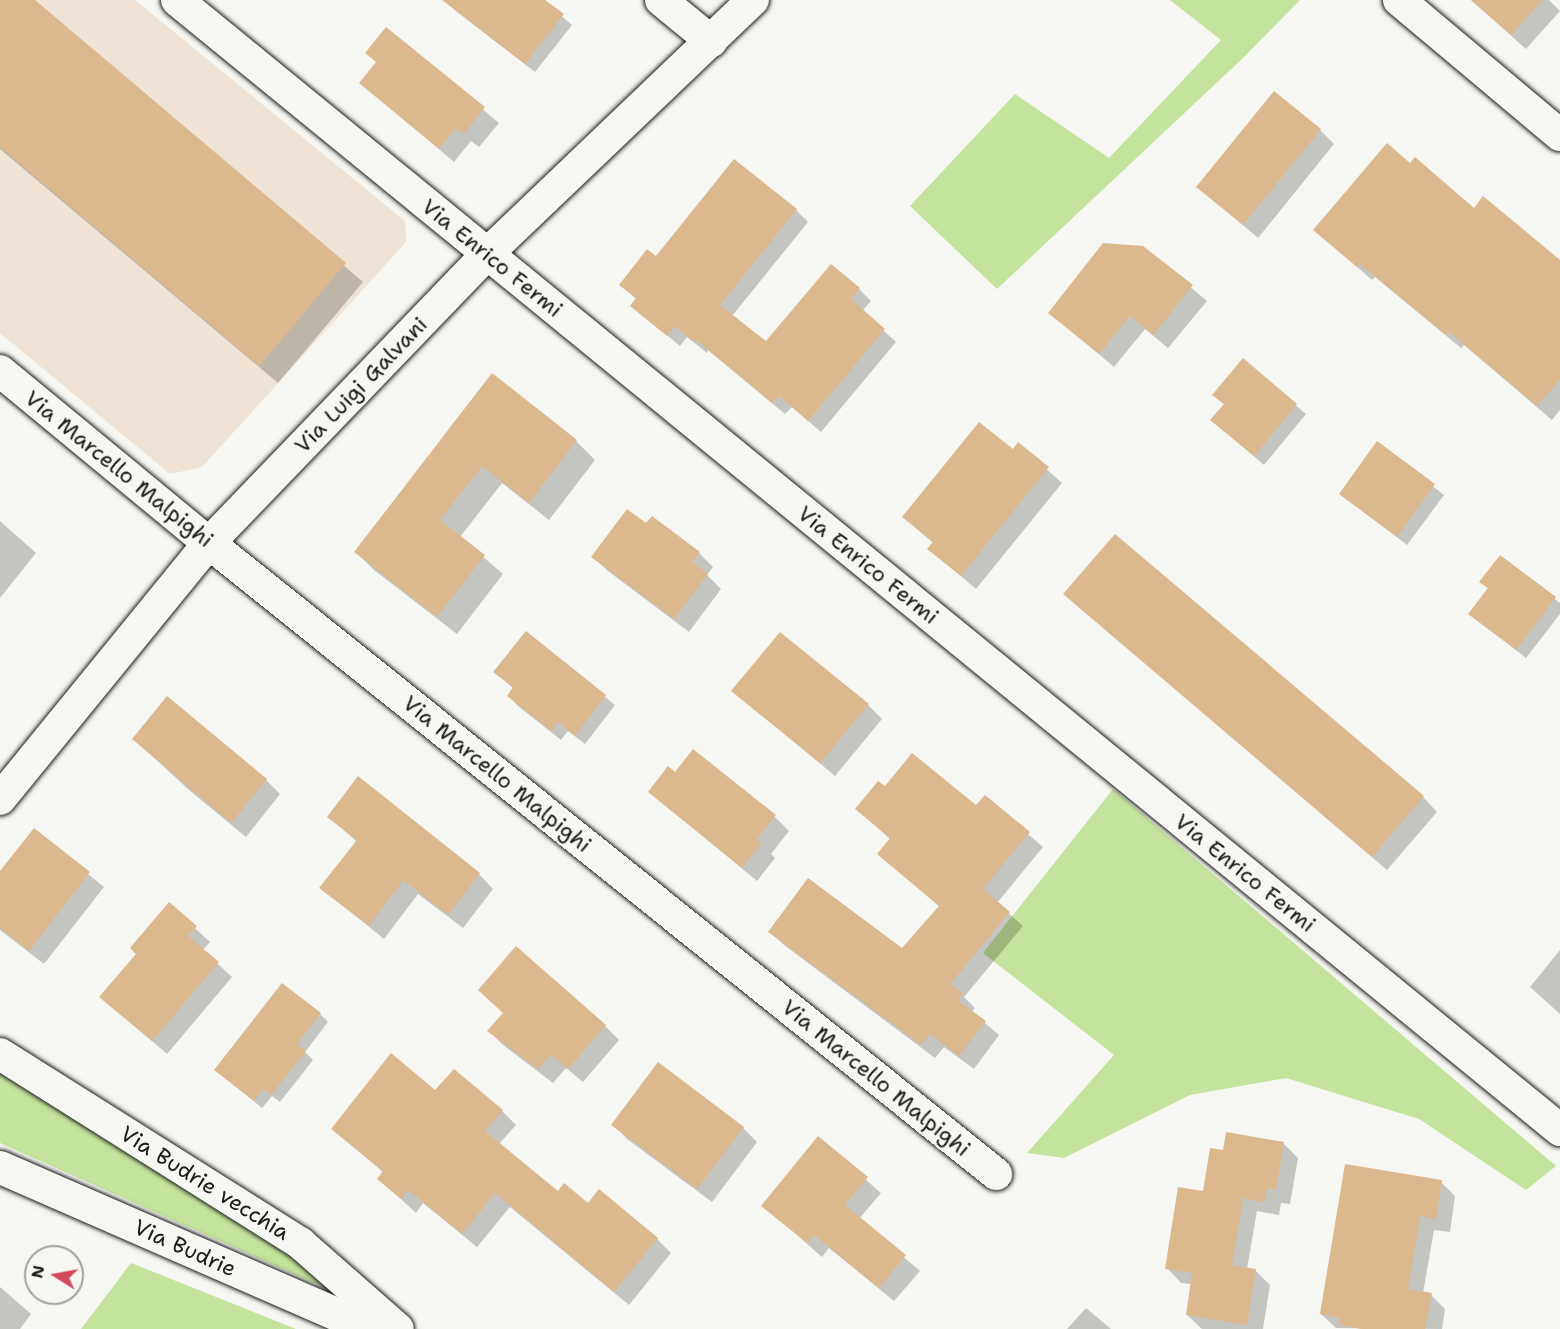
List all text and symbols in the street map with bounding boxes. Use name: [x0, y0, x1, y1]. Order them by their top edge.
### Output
street label: Via Enrico Fermi: [416, 193, 568, 323]
street label: Via Luigi Galvani: [289, 311, 433, 459]
street label: Via Marcello Malpighi: [19, 385, 219, 553]
street label: Via Enrico Fermi: [792, 500, 944, 630]
street label: Via Marcello Malpighi: [397, 690, 597, 858]
street label: Via Enrico Fermi: [1169, 808, 1321, 938]
street label: Via Marcello Malpighi: [776, 994, 976, 1162]
street label: Via Budrie vecchia: [115, 1120, 295, 1246]
street label: Via Budrie: [130, 1214, 240, 1282]
north arrow: [24, 1245, 84, 1305]
text: N: [26, 1264, 49, 1280]

